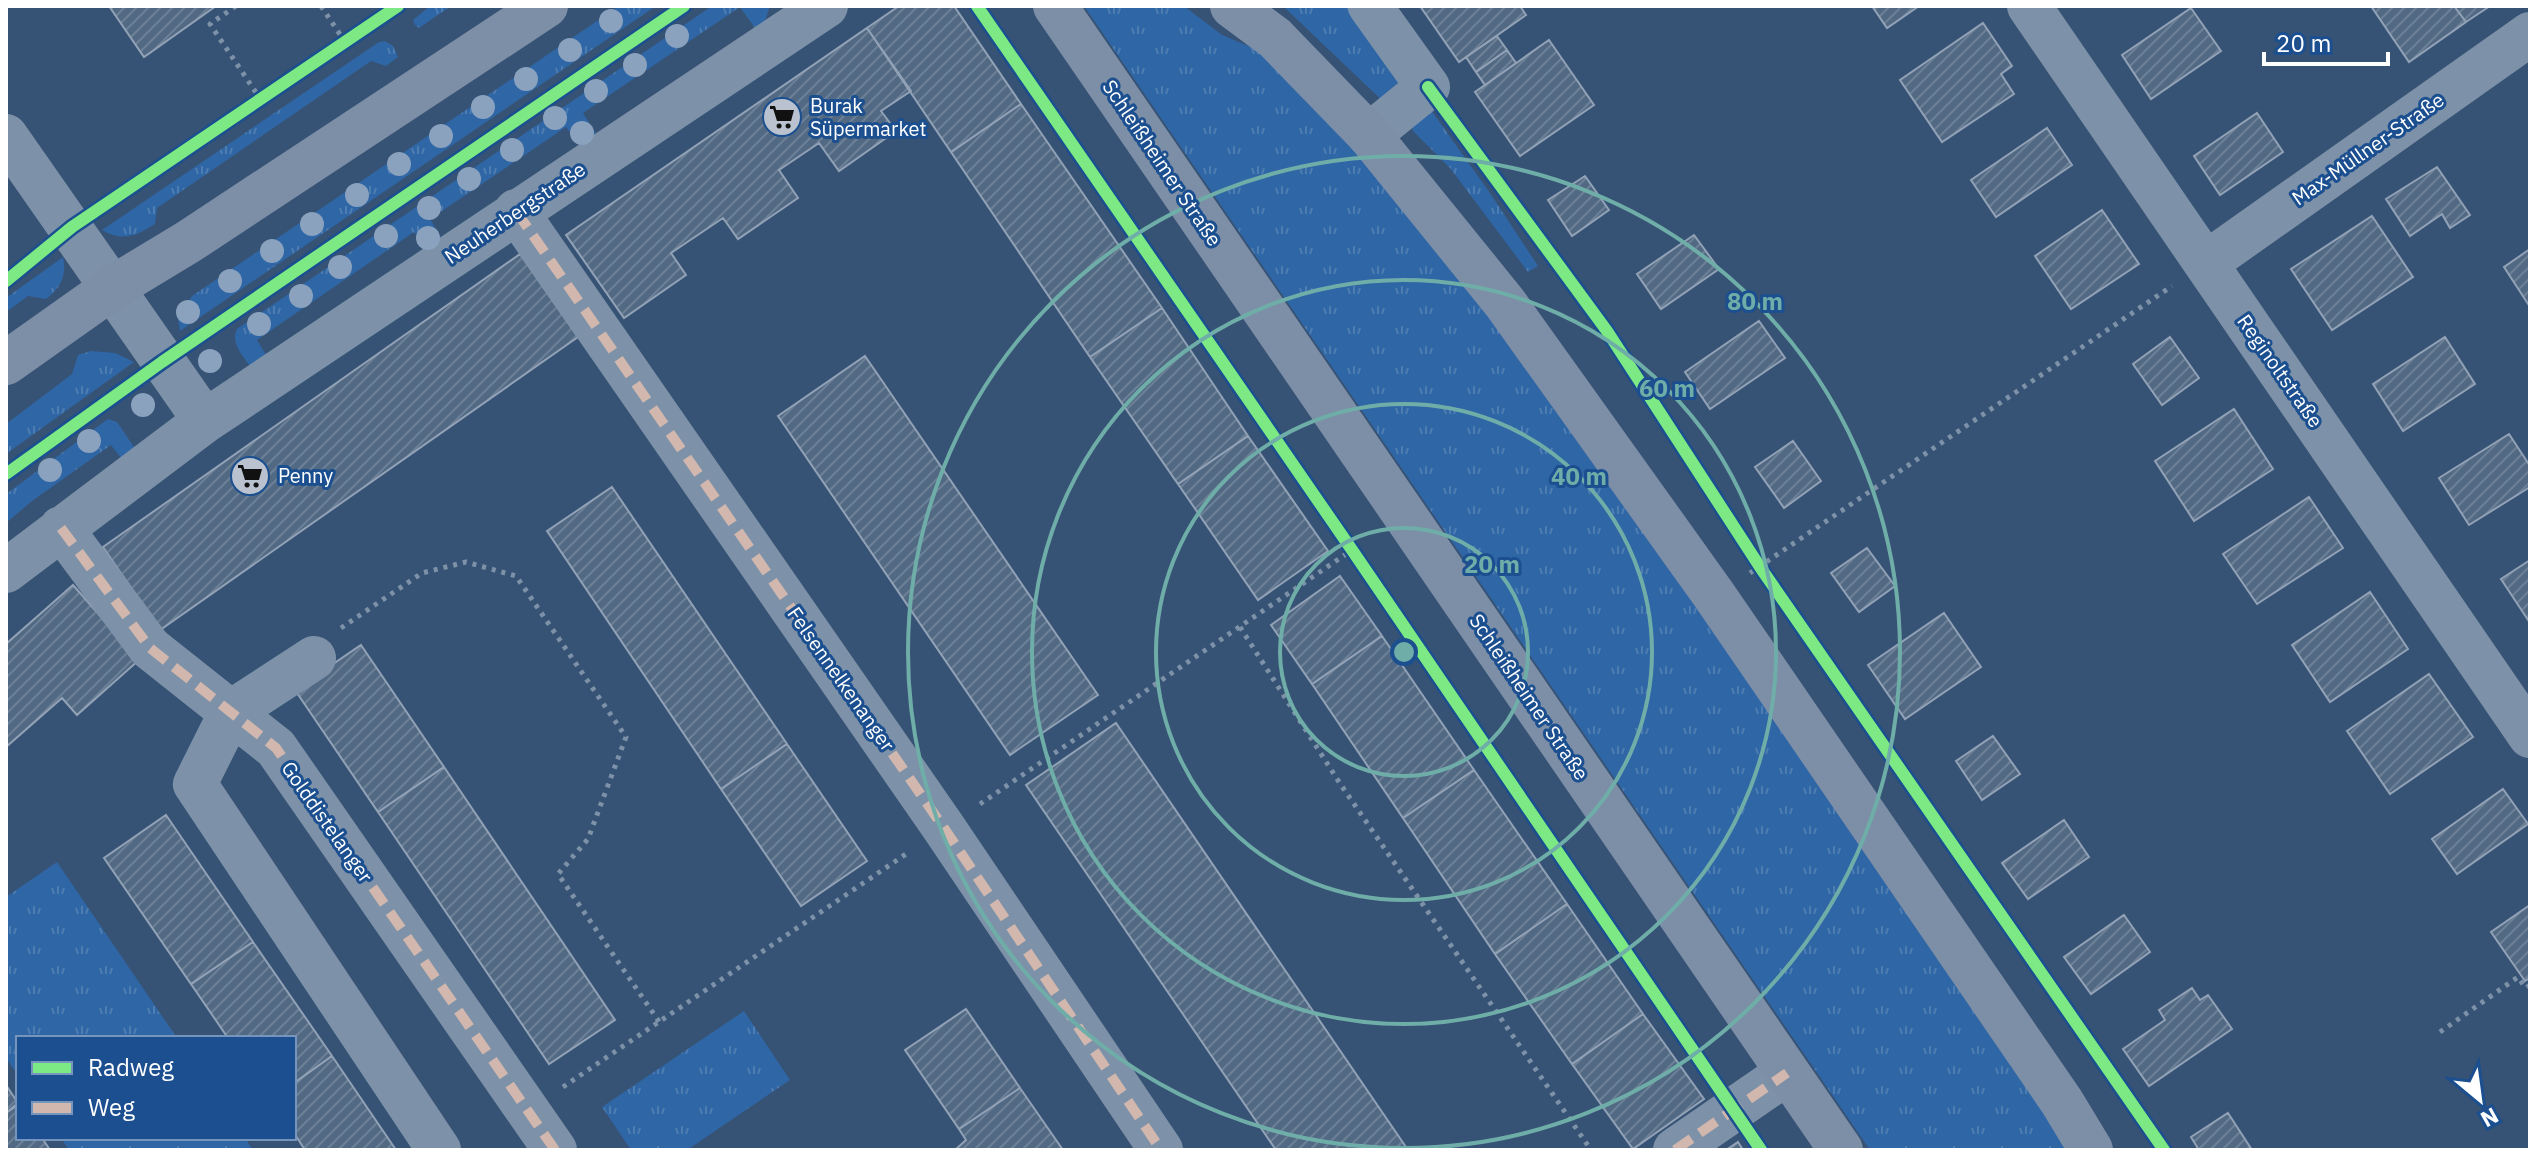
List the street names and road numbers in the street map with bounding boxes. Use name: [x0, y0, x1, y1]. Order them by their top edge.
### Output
street label: Schleißheimer Straße: [1097, 74, 1228, 251]
street label: Max-Müllner-Straße: [2286, 86, 2449, 211]
street label: Neuherbergstraße: [439, 155, 590, 270]
street label: Reginoltstraße: [2231, 309, 2329, 433]
street label: Felsennelkenanger: [782, 601, 901, 756]
street label: Schleißheimer Straße: [1464, 608, 1595, 785]
street label: Golddistelanger: [275, 756, 379, 888]

